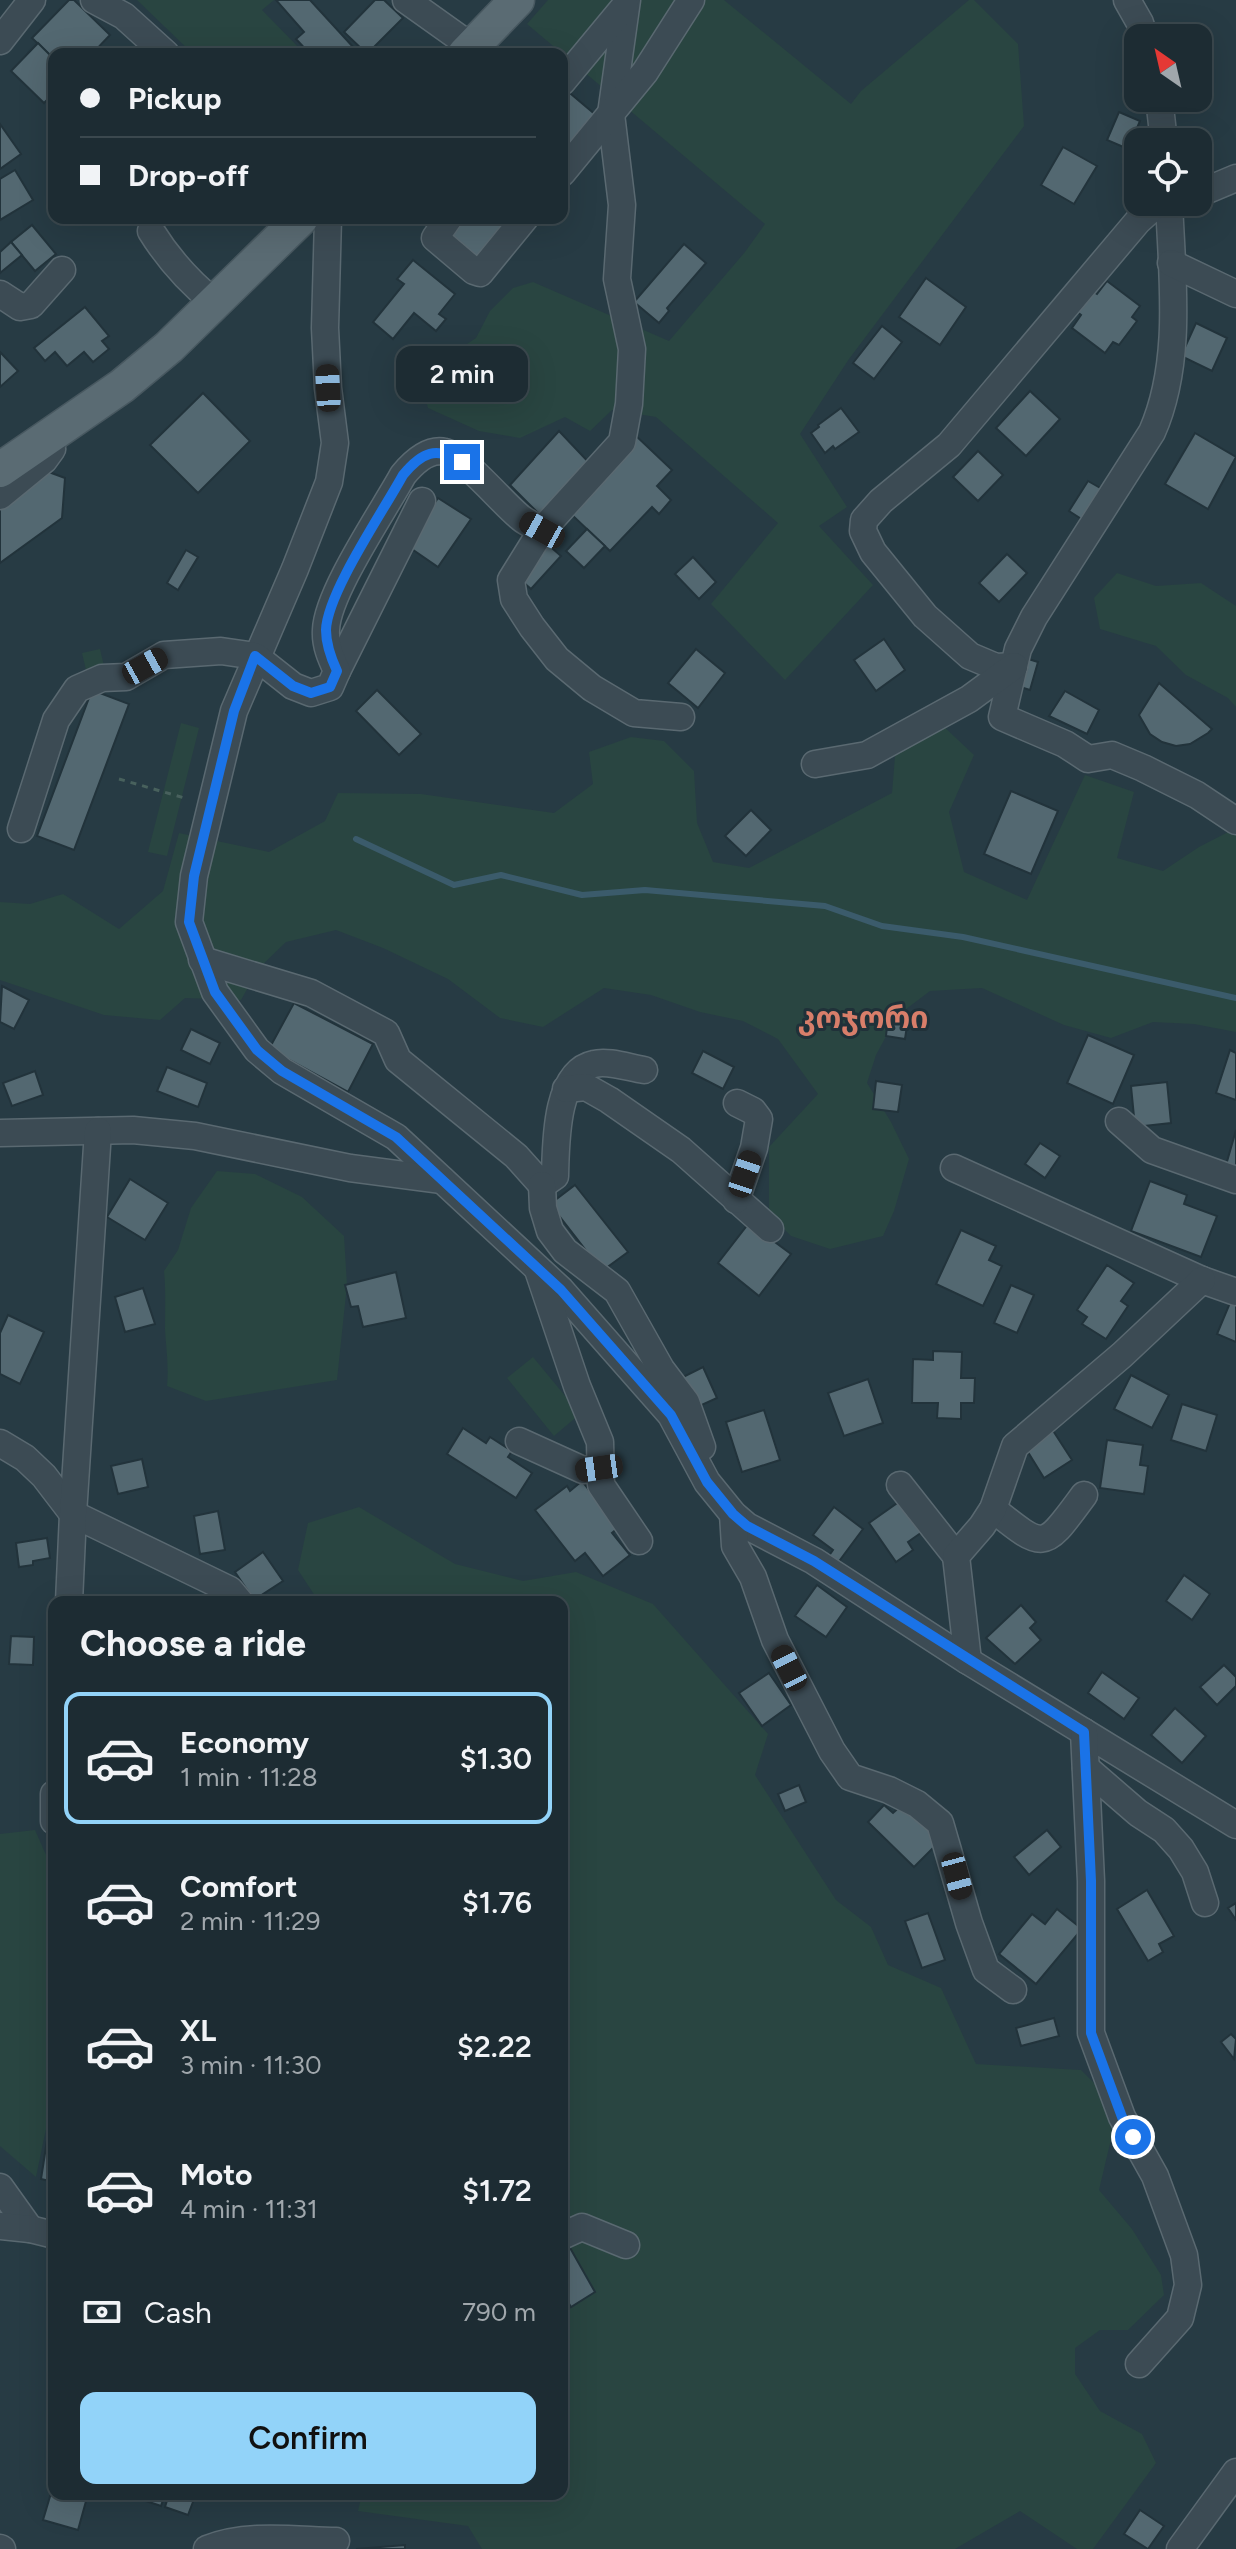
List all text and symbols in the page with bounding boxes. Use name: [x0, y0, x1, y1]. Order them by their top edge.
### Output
north arrow: [1124, 24, 1212, 112]
map controls: [1124, 24, 1212, 216]
text: Pickup: [128, 80, 222, 117]
button: locate: [1124, 128, 1212, 216]
text: Drop-off: [128, 157, 249, 194]
callout: 2 min: [396, 346, 528, 402]
text: 2 min: [430, 358, 494, 390]
car: [315, 363, 341, 413]
route end: [444, 444, 480, 480]
car: [515, 508, 569, 552]
car: [118, 644, 172, 688]
district label: კოჯორი: [798, 999, 928, 1036]
car: [726, 1147, 764, 1201]
car: [574, 1453, 624, 1483]
text: Choose a ride: [80, 1622, 306, 1665]
car: [767, 1641, 811, 1695]
icon: car: [84, 1722, 156, 1794]
text: Economy: [180, 1724, 309, 1761]
text: $1.30: [460, 1740, 532, 1777]
text: 1 min · 11:28: [180, 1761, 318, 1793]
car: [939, 1850, 975, 1902]
icon: car: [84, 1866, 156, 1938]
text: Comfort: [180, 1868, 298, 1905]
text: $1.76: [462, 1884, 532, 1921]
text: 2 min · 11:29: [180, 1905, 320, 1937]
icon: car: [84, 2010, 156, 2082]
text: XL: [180, 2012, 216, 2049]
text: $2.22: [457, 2028, 532, 2065]
text: 3 min · 11:30: [180, 2049, 322, 2081]
route start: [1115, 2119, 1151, 2155]
icon: car: [84, 2154, 156, 2226]
text: Moto: [180, 2156, 252, 2193]
text: $1.72: [462, 2172, 532, 2209]
text: 4 min · 11:31: [180, 2193, 318, 2225]
icon: cash: [80, 2290, 124, 2334]
text: Cash: [144, 2294, 212, 2331]
text: 790 m: [462, 2296, 536, 2328]
button: Confirm: [80, 2392, 536, 2484]

